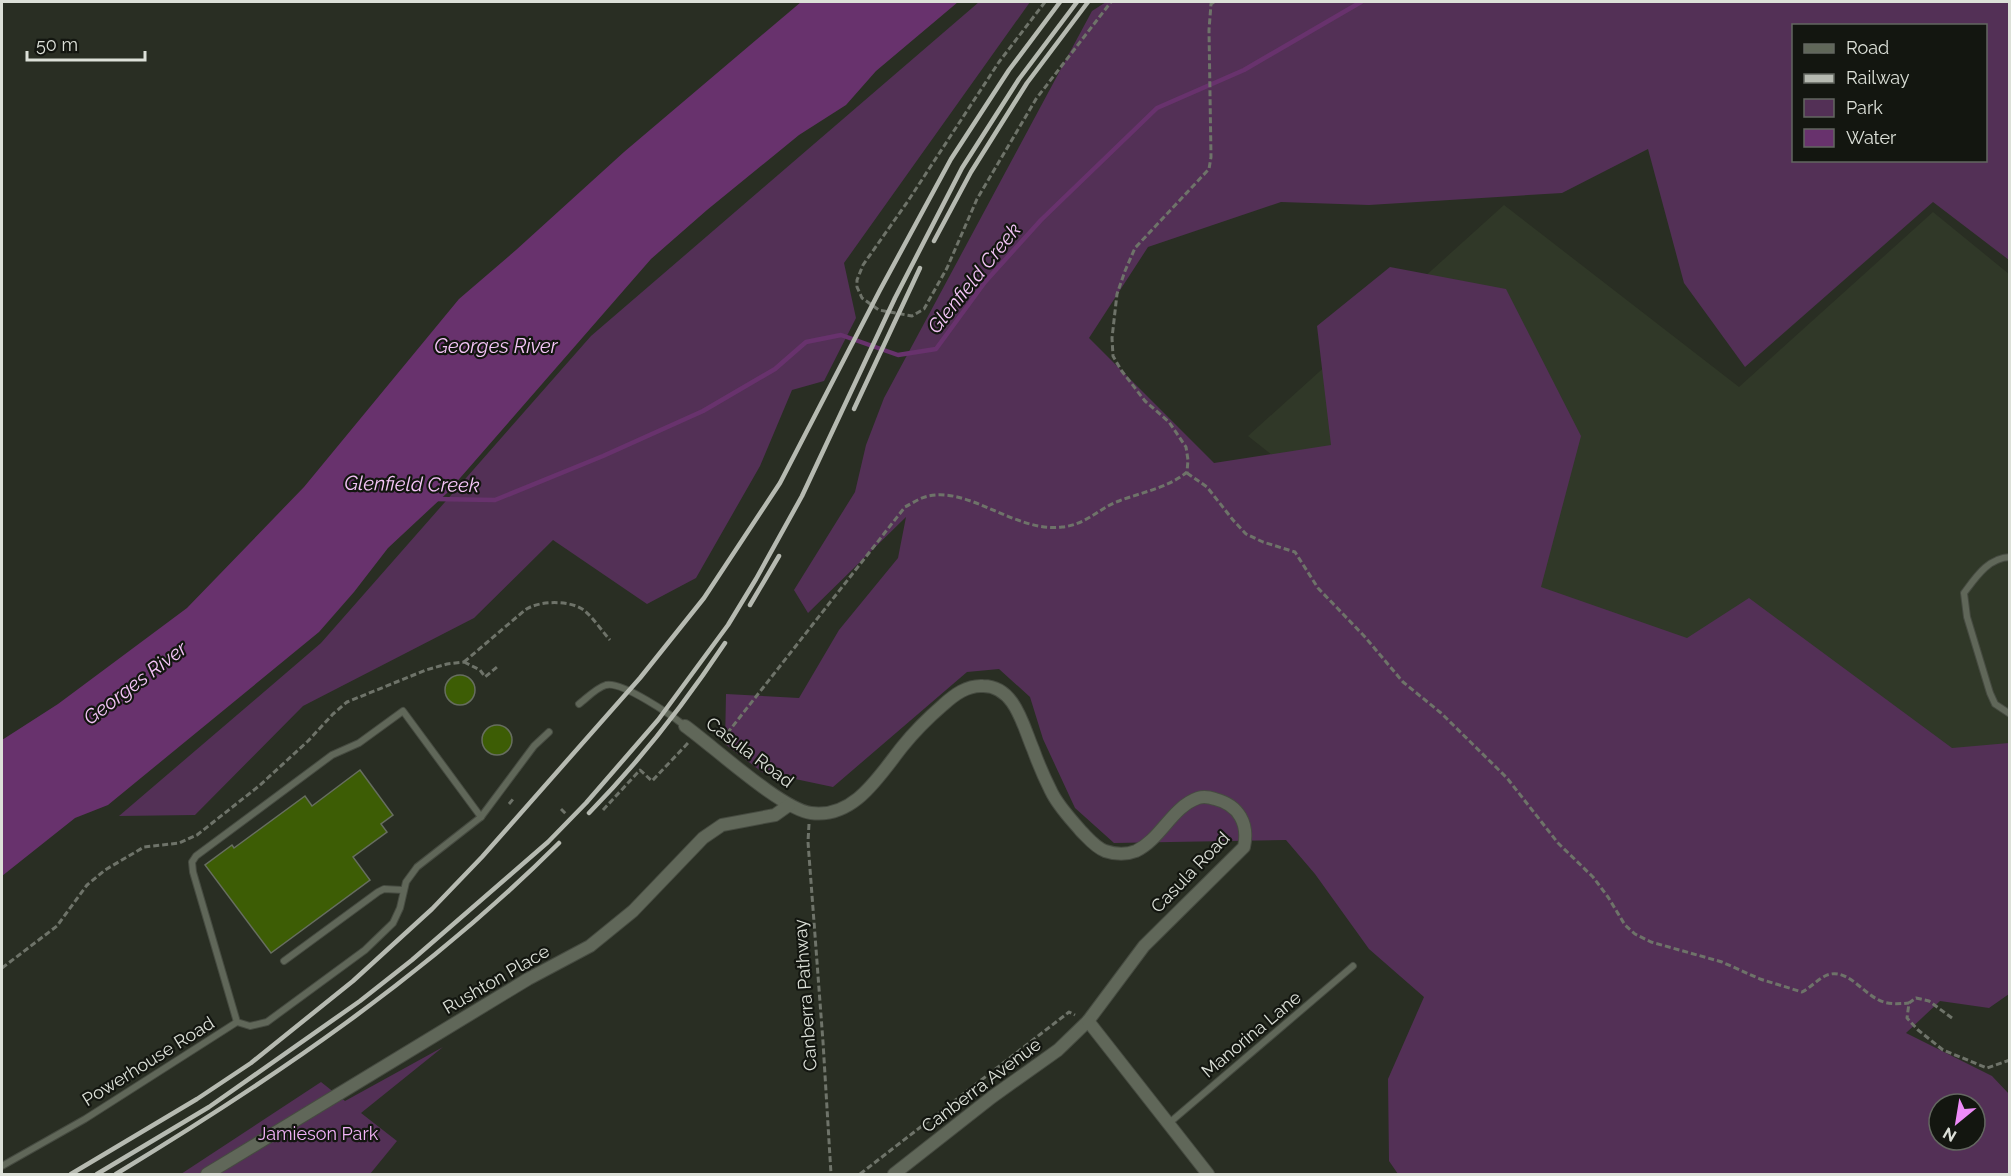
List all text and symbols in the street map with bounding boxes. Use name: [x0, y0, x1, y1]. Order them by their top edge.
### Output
scale bar: [27, 24, 146, 62]
legend: [1792, 24, 1987, 162]
text: 50 m: [36, 34, 78, 55]
text: Road: [1846, 37, 1889, 58]
text: Railway: [1846, 67, 1910, 88]
text: Park: [1846, 97, 1883, 118]
text: Water: [1846, 127, 1897, 148]
water label: Glenfield Creek: [922, 218, 1026, 338]
water label: Georges River: [434, 334, 559, 358]
water label: Glenfield Creek: [344, 471, 480, 497]
water label: Georges River: [79, 636, 192, 730]
street label: Casula Road: [702, 712, 798, 792]
street label: Casula Road: [1146, 827, 1234, 917]
street label: Canberra Pathway: [789, 918, 821, 1072]
street label: Rushton Place: [439, 940, 553, 1018]
street label: Manorina Lane: [1197, 986, 1305, 1082]
street label: Powerhouse Road: [78, 1012, 218, 1110]
street label: Canberra Avenue: [917, 1033, 1045, 1137]
north arrow: [1927, 1092, 1987, 1152]
park label: Jamieson Park: [258, 1123, 379, 1144]
text: N: [1940, 1123, 1960, 1146]

